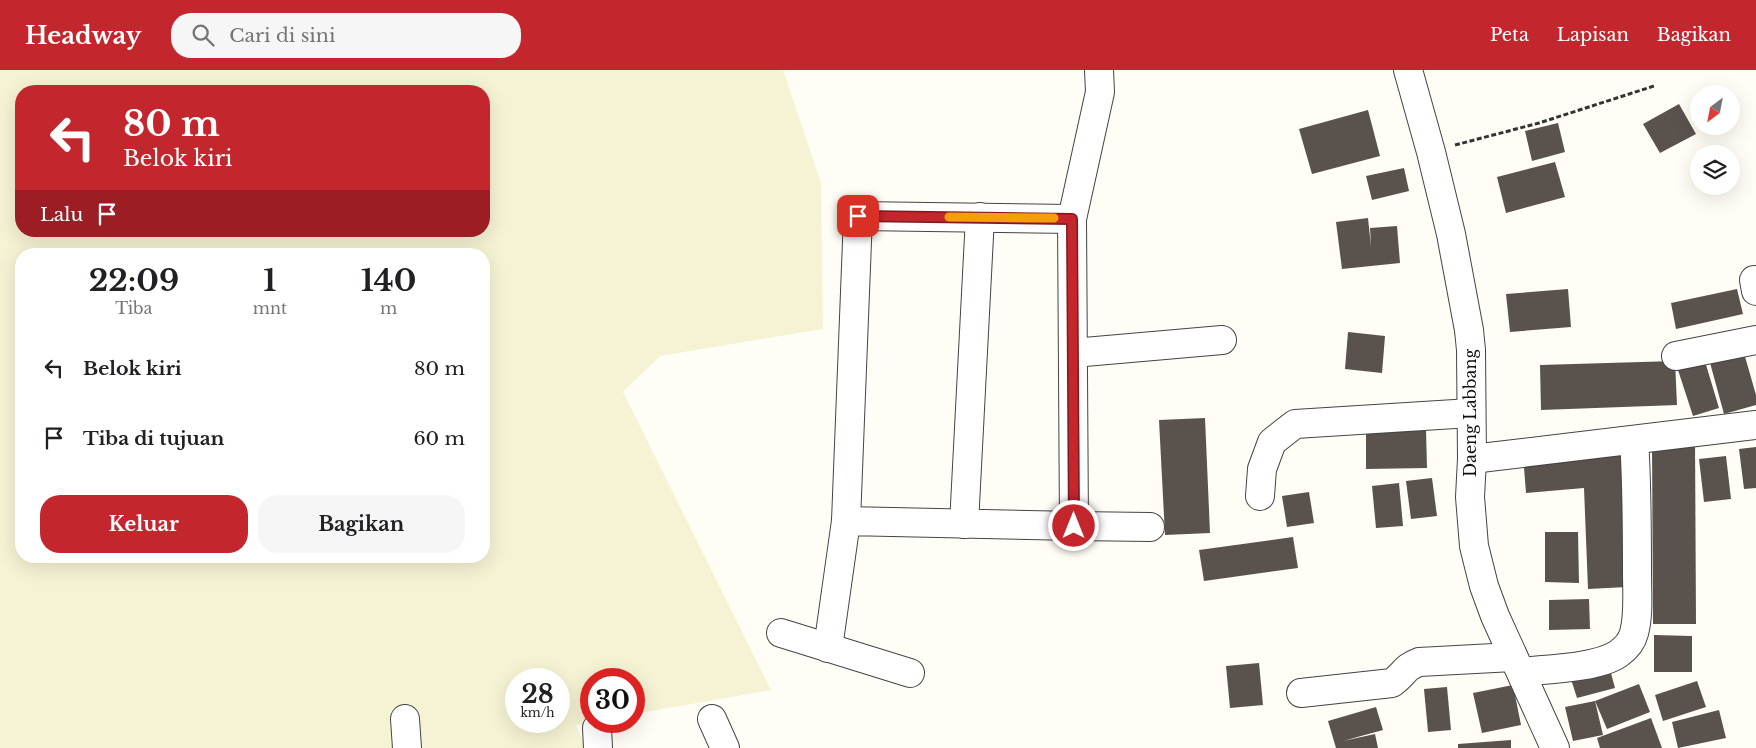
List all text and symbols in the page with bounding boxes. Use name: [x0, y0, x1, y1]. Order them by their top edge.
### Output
search box: [171, 13, 521, 58]
text: Headway: [25, 21, 141, 50]
icon: search: [189, 21, 217, 49]
text: Cari di sini: [229, 24, 335, 47]
text: Peta: [1490, 24, 1529, 46]
text: Lapisan: [1557, 24, 1629, 46]
text: Bagikan: [1657, 24, 1731, 46]
north arrow: [1690, 85, 1740, 135]
map controls: [1690, 85, 1740, 195]
text: 80 m: [123, 102, 220, 145]
icon: left: [40, 105, 105, 170]
text: Belok kiri: [123, 145, 233, 172]
button: layers: [1690, 145, 1740, 195]
pin: [837, 195, 879, 237]
icon: arrive: [93, 200, 121, 228]
icon: arrive: [844, 202, 872, 230]
text: Lalu: [40, 203, 83, 226]
text: 22:09: [89, 262, 179, 299]
text: 1: [263, 262, 276, 299]
text: 140: [361, 262, 416, 299]
text: Tiba: [115, 298, 152, 318]
text: mnt: [253, 298, 287, 318]
text: m: [380, 298, 397, 318]
street label: Daeng Labbang: [1460, 349, 1480, 477]
icon: left: [40, 354, 68, 382]
text: Belok kiri: [83, 357, 182, 380]
text: 80 m: [414, 357, 465, 380]
icon: arrive: [40, 424, 68, 452]
text: Tiba di tujuan: [83, 427, 224, 450]
text: 60 m: [413, 427, 465, 450]
button: Keluar: [40, 495, 248, 553]
button: Bagikan: [258, 495, 465, 553]
position arrow: [1047, 499, 1099, 551]
speed limit sign: 30: [580, 668, 645, 733]
text: 28: [521, 679, 554, 710]
text: km/h: [520, 705, 555, 720]

